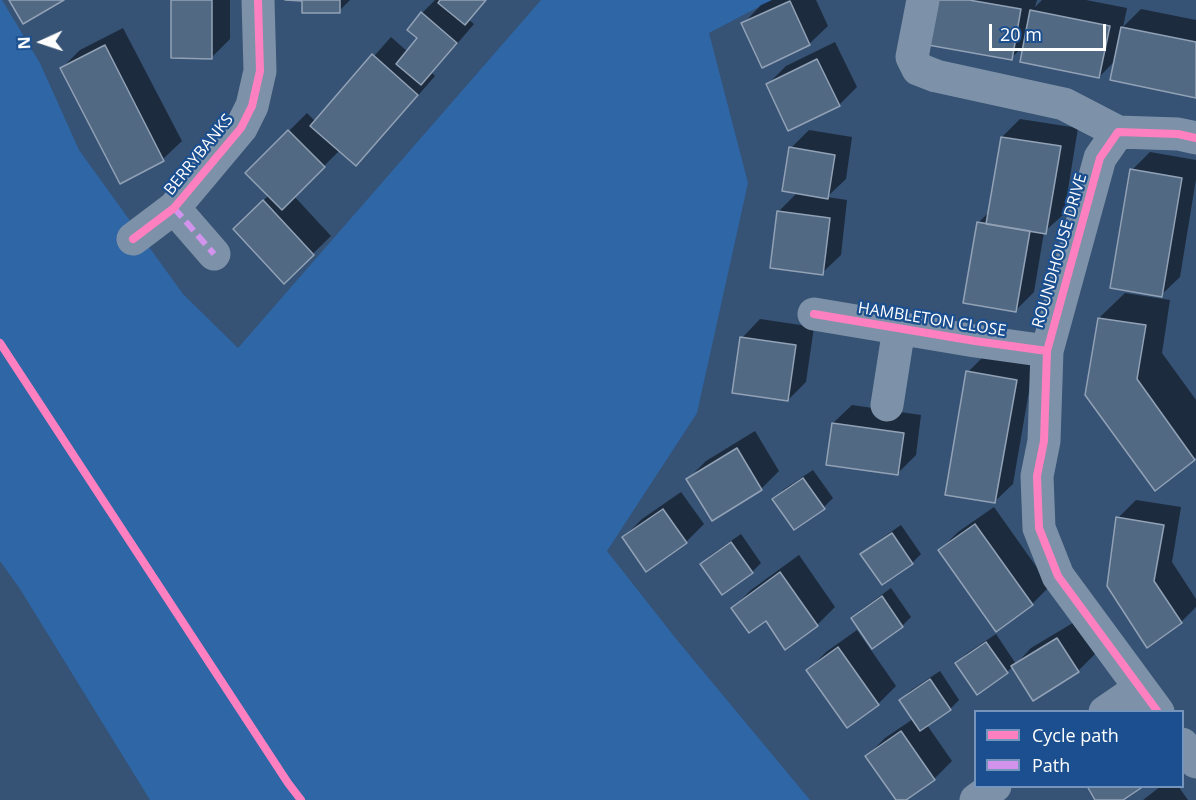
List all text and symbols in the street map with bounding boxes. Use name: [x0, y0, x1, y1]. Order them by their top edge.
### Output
north arrow: [12, 12, 72, 72]
scale bar: [992, 12, 1109, 50]
text: 20 m: [1000, 22, 1042, 46]
text: N: [13, 36, 35, 50]
street label: BERRYBANKS: [160, 110, 238, 200]
street label: ROUNDHOUSE DRIVE: [1029, 172, 1091, 330]
street label: HAMBLETON CLOSE: [856, 299, 1008, 341]
legend: [974, 710, 1184, 788]
text: Cycle path: [1032, 723, 1119, 747]
text: Path: [1032, 753, 1070, 777]

